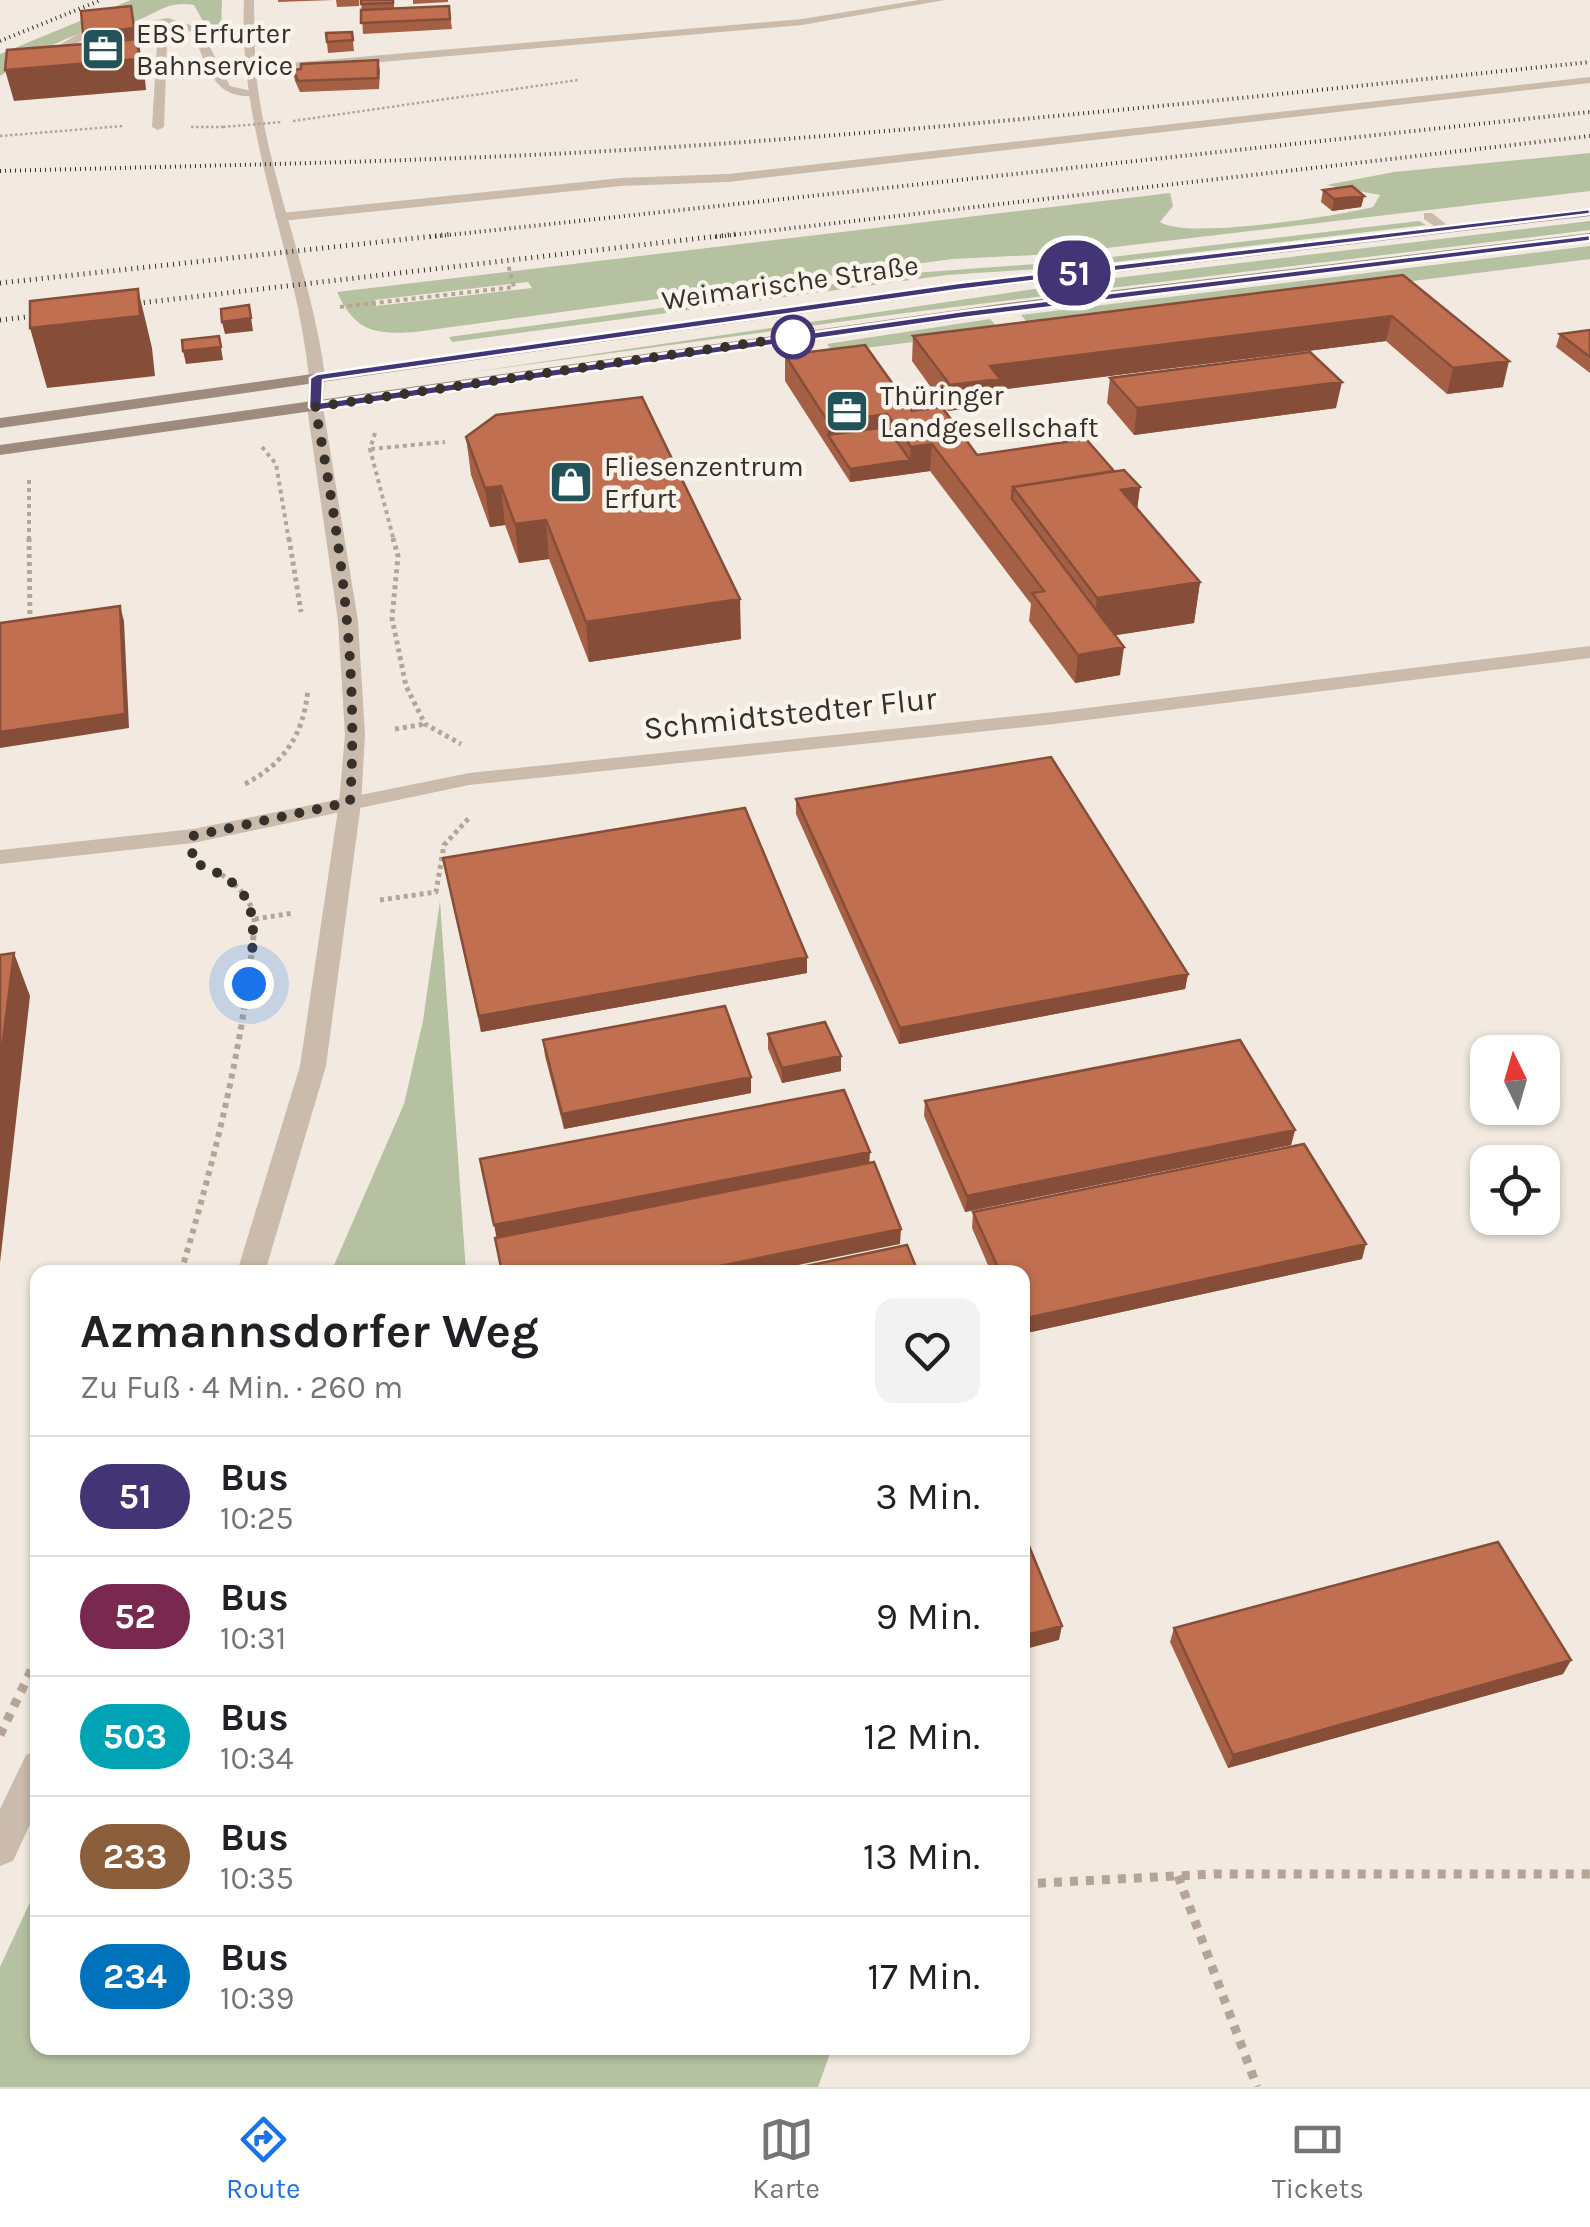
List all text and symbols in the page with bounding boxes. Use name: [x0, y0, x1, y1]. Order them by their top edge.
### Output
place label: EBS Erfurter Bahnservice: [136, 17, 293, 82]
office icon: EBS Erfurter Bahnservice: [80, 26, 126, 72]
line badge: 51: [1029, 240, 1119, 306]
street label: Weimarische Straße: [660, 248, 920, 317]
text: 51: [1058, 253, 1090, 294]
unlabelled marker: [772, 316, 814, 358]
place label: Thüringer Landgesellschaft: [880, 379, 1099, 444]
office icon: Thüringer Landgesellschaft: [824, 388, 870, 434]
place label: Fliesenzentrum Erfurt: [604, 450, 804, 515]
shop icon: Fliesenzentrum Erfurt: [548, 459, 594, 505]
street label: Schmidtstedter Flur: [642, 680, 939, 747]
your location: [224, 959, 274, 1009]
north arrow: [1470, 1035, 1560, 1125]
map controls: [1470, 1035, 1560, 1235]
button: locate: [1470, 1145, 1560, 1235]
button: heart: [875, 1298, 980, 1403]
text: Azmannsdorfer Weg: [80, 1303, 539, 1359]
text: Zu Fuß · 4 Min. · 260 m: [80, 1369, 403, 1406]
text: Bus: [220, 1455, 289, 1500]
text: 3 Min.: [875, 1474, 980, 1519]
text: 51: [119, 1476, 151, 1517]
text: 10:25: [220, 1500, 294, 1537]
text: Bus: [220, 1575, 289, 1620]
text: 9 Min.: [876, 1594, 980, 1639]
text: 52: [114, 1596, 156, 1637]
text: 10:31: [220, 1620, 286, 1657]
text: Bus: [220, 1695, 289, 1740]
text: 12 Min.: [863, 1714, 980, 1759]
text: 503: [103, 1716, 167, 1757]
text: 10:34: [220, 1740, 294, 1777]
text: Bus: [220, 1815, 289, 1860]
text: 13 Min.: [863, 1834, 980, 1879]
text: 233: [103, 1836, 167, 1877]
text: 10:35: [220, 1860, 294, 1897]
text: Bus: [220, 1935, 289, 1980]
text: 17 Min.: [867, 1954, 980, 1999]
text: 234: [103, 1956, 167, 1997]
text: 10:39: [220, 1980, 294, 2017]
tab: Route: [226, 2112, 300, 2205]
tab: Karte: [752, 2112, 820, 2205]
tab: Tickets: [1272, 2112, 1364, 2205]

